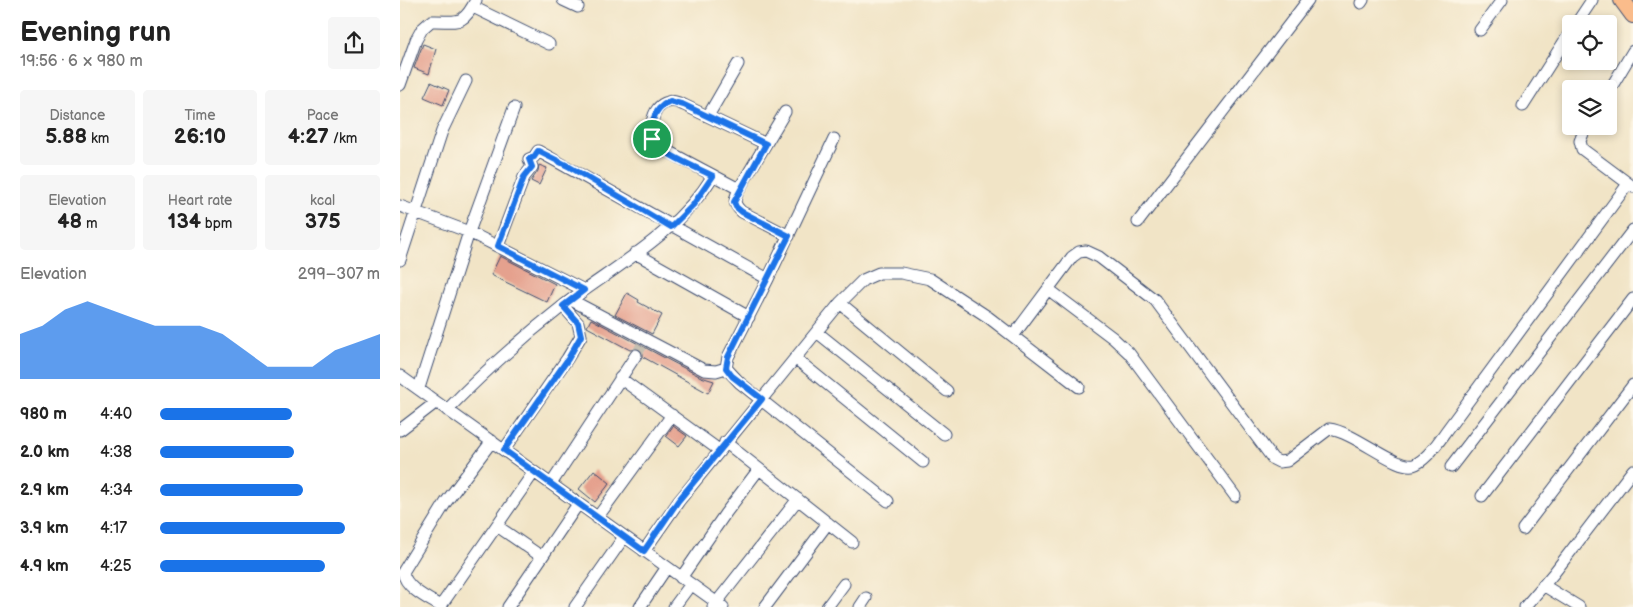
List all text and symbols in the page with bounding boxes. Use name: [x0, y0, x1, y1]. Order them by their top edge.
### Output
map controls: [1562, 15, 1617, 135]
button: locate: [1562, 15, 1617, 70]
text: Evening run: [20, 16, 171, 49]
button: share: [328, 17, 380, 69]
text: 19:56 · 6 × 980 m: [20, 52, 143, 71]
button: layers: [1562, 80, 1617, 135]
text: Distance: [49, 107, 105, 124]
text: Time: [184, 107, 216, 124]
text: Pace: [307, 107, 339, 124]
pin: [631, 118, 673, 160]
text: 5.88: [45, 124, 87, 149]
text: 26:10: [174, 124, 226, 149]
text: 4:27: [288, 124, 329, 149]
icon: arrive: [638, 125, 666, 153]
text: km: [87, 130, 109, 147]
text: /km: [329, 130, 357, 147]
text: Elevation: [48, 192, 107, 209]
text: Heart rate: [168, 192, 232, 209]
text: kcal: [310, 192, 335, 209]
text: 48: [57, 209, 82, 234]
text: 134: [168, 209, 201, 234]
text: 375: [305, 209, 341, 234]
text: m: [82, 215, 98, 232]
text: bpm: [201, 215, 232, 232]
text: Elevation: [20, 265, 87, 284]
text: 299–307 m: [298, 265, 380, 284]
text: 980 m: [20, 405, 67, 424]
text: 4:40: [100, 405, 132, 424]
text: 2.0 km: [20, 443, 69, 462]
text: 4:38: [100, 443, 132, 462]
text: 2.9 km: [20, 481, 69, 500]
text: 4:34: [100, 481, 133, 500]
text: 3.9 km: [20, 519, 69, 538]
text: 4:17: [100, 519, 127, 538]
text: 4.9 km: [20, 557, 69, 576]
text: 4:25: [100, 557, 132, 576]

